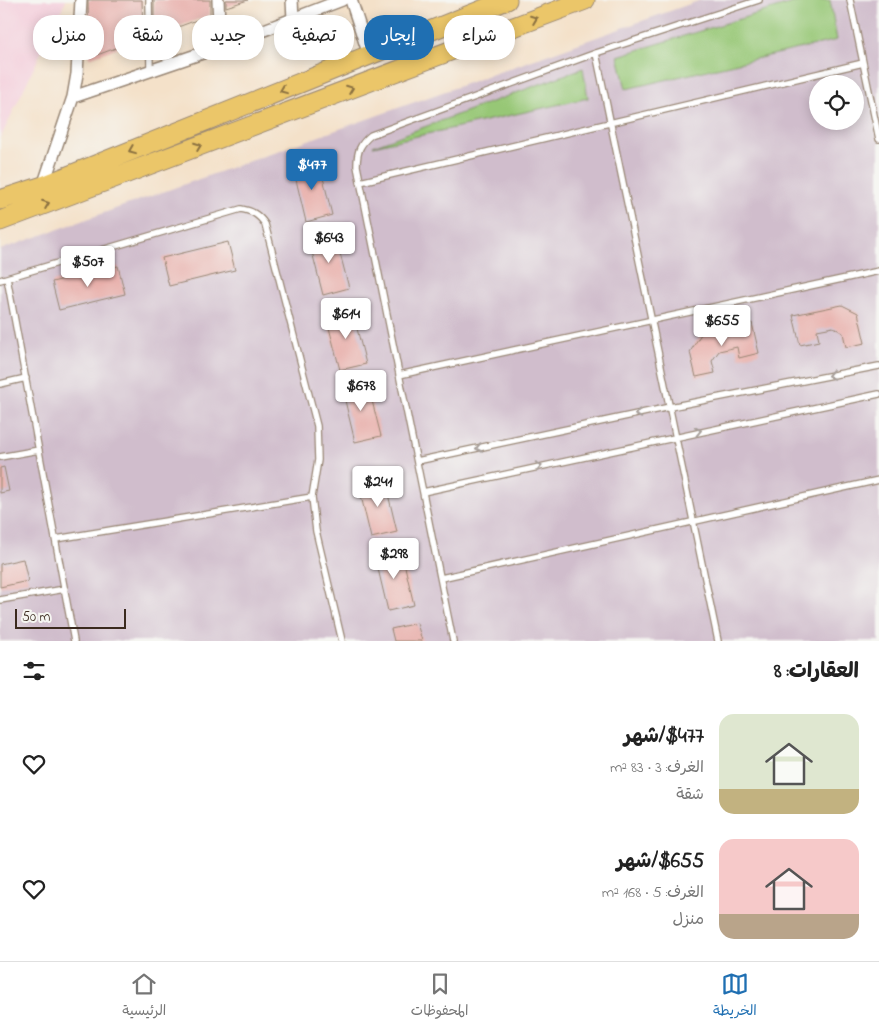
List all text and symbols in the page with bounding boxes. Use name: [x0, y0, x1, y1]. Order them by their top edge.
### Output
chip: منزل: [33, 15, 104, 60]
chip: شقة: [114, 15, 182, 60]
chip: جديد: [192, 15, 264, 60]
chip: تصفية: [274, 15, 354, 60]
chip: إيجار: [364, 15, 434, 60]
chip: شراء: [444, 15, 515, 60]
one-way arrow: [530, 15, 538, 25]
map controls: [809, 75, 864, 130]
button: locate: [809, 75, 864, 130]
one-way arrow: [279, 83, 288, 94]
one-way arrow: [345, 85, 353, 95]
one-way arrow: [193, 142, 201, 152]
one-way arrow: [128, 144, 137, 155]
pin: $477: [282, 148, 342, 191]
text: $477: [297, 153, 327, 177]
one-way arrow: [41, 200, 49, 210]
pin: $643: [299, 222, 359, 264]
text: $643: [314, 226, 344, 250]
pin: $507: [58, 246, 118, 288]
text: $507: [72, 250, 104, 274]
pin: $614: [316, 298, 376, 340]
text: $614: [332, 302, 360, 326]
pin: $655: [692, 304, 752, 347]
text: $655: [704, 309, 740, 333]
one-way arrow: [827, 369, 836, 380]
pin: $678: [331, 370, 391, 412]
text: $678: [346, 374, 376, 398]
one-way arrow: [633, 408, 642, 419]
one-way arrow: [693, 427, 702, 437]
one-way arrow: [474, 442, 483, 453]
one-way arrow: [535, 461, 544, 472]
pin: $241: [348, 466, 408, 508]
text: $241: [363, 470, 393, 494]
pin: $298: [364, 538, 424, 580]
text: $298: [380, 542, 408, 566]
scale bar: [15, 606, 126, 629]
text: 50 m: [22, 607, 50, 628]
icon: filters: [20, 657, 48, 685]
text: العقارات: 8: [774, 657, 859, 687]
text: $477/شهر: [624, 722, 704, 752]
icon: home: [759, 734, 819, 794]
icon: heart: [20, 750, 48, 778]
text: الغرف: 3 · 83 m²: [610, 756, 704, 780]
text: شقة: [676, 783, 704, 807]
text: $655/شهر: [617, 847, 704, 877]
icon: home: [759, 859, 819, 919]
icon: heart: [20, 875, 48, 903]
text: الغرف: 5 · 168 m²: [602, 881, 704, 905]
text: منزل: [672, 908, 704, 932]
tab: الرئيسية: [122, 970, 166, 1023]
tab: المحفوظات: [411, 970, 468, 1023]
tab: الخريطة: [713, 970, 757, 1023]

